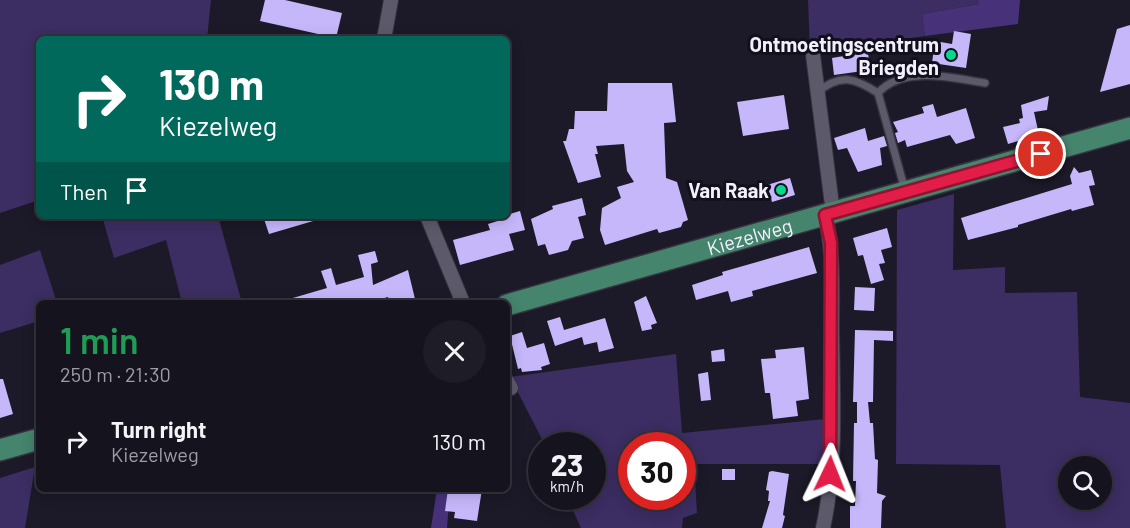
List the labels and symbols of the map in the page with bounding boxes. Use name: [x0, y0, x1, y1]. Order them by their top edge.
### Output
place label: Ontmoetingscentrum Briegden: [750, 32, 939, 79]
marker: Ontmoetingscentrum Briegden: [944, 48, 958, 62]
pin: [1015, 128, 1066, 179]
place label: Van Raak: [688, 178, 769, 202]
marker: Van Raak: [774, 183, 788, 197]
street label: Kiezelweg: [704, 213, 795, 260]
speed limit sign: 30: [618, 432, 696, 510]
position arrow: [798, 442, 862, 506]

